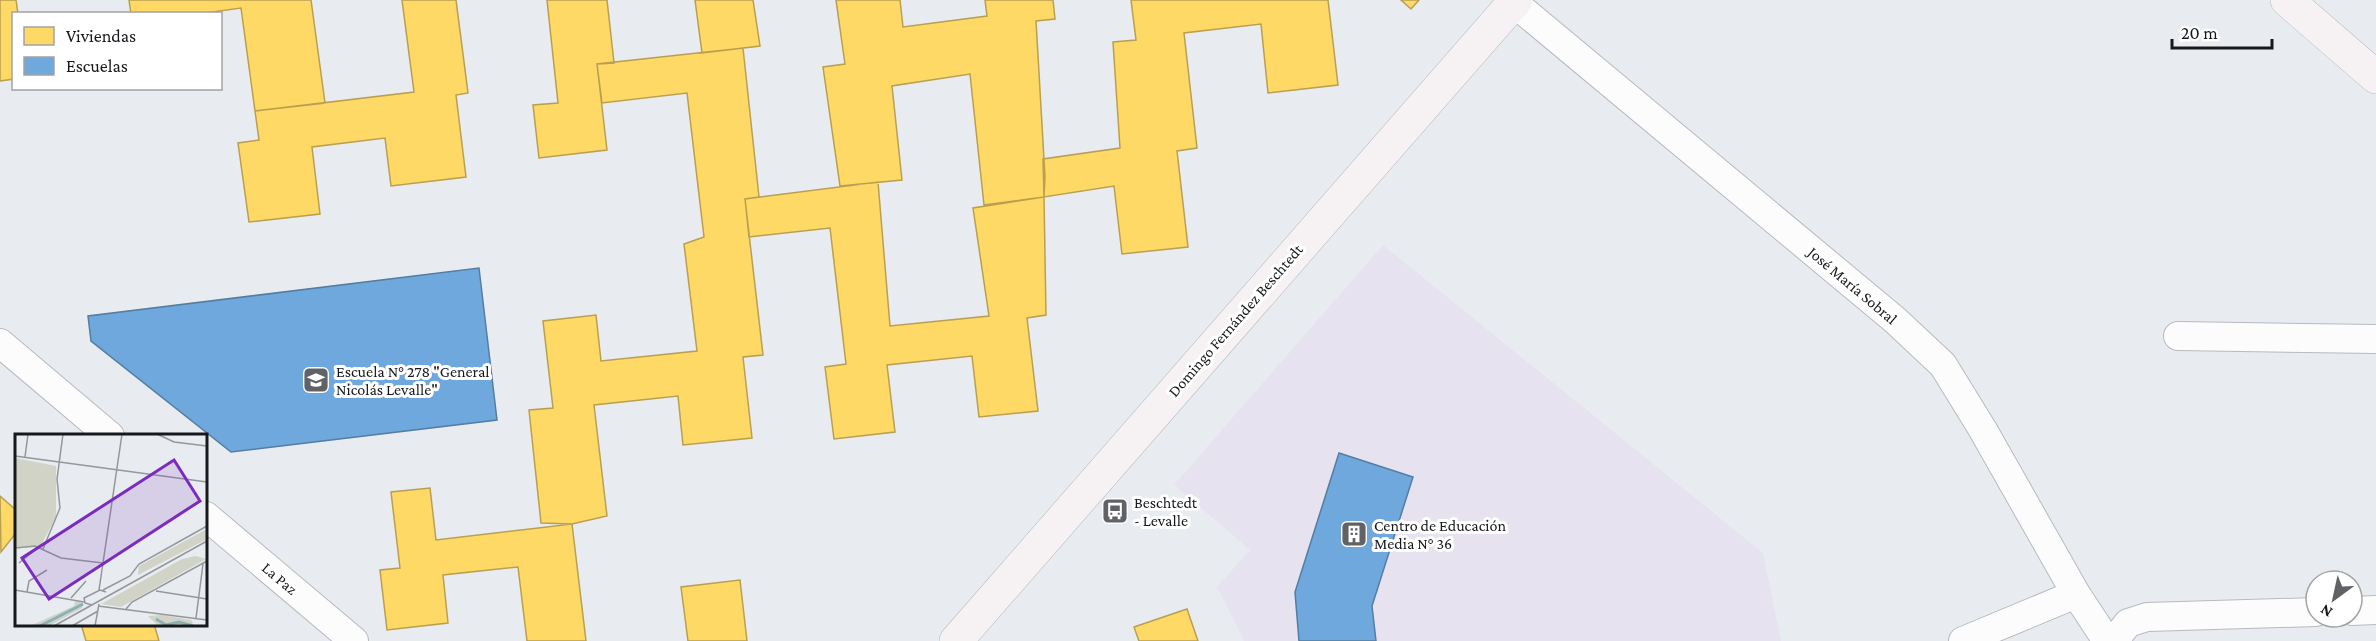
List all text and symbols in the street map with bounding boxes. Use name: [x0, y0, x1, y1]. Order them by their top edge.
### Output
legend: [12, 12, 222, 90]
scale bar: [2172, 12, 2272, 50]
text: 20 m: [2181, 23, 2218, 43]
text: Viviendas: [66, 26, 136, 46]
text: Escuelas: [66, 56, 128, 76]
street label: Domingo Fernández Beschtedt: [1165, 240, 1307, 401]
street label: José María Sobral: [1803, 242, 1900, 328]
place label: Escuela N° 278 "General Nicolás Levalle": [336, 363, 490, 398]
school or university icon: Escuela N° 278 "General Nicolás Levalle": [301, 365, 331, 395]
inset map: [15, 434, 207, 626]
place label: Beschtedt - Levalle: [1134, 494, 1198, 529]
bus stop icon: Beschtedt - Levalle: [1100, 496, 1130, 526]
place label: Centro de Educación Media N° 36: [1374, 517, 1506, 552]
building icon: Centro de Educación Media N° 36: [1339, 519, 1369, 549]
street label: La Paz: [259, 559, 301, 598]
north arrow: [2304, 569, 2364, 629]
text: N: [2317, 601, 2335, 621]

